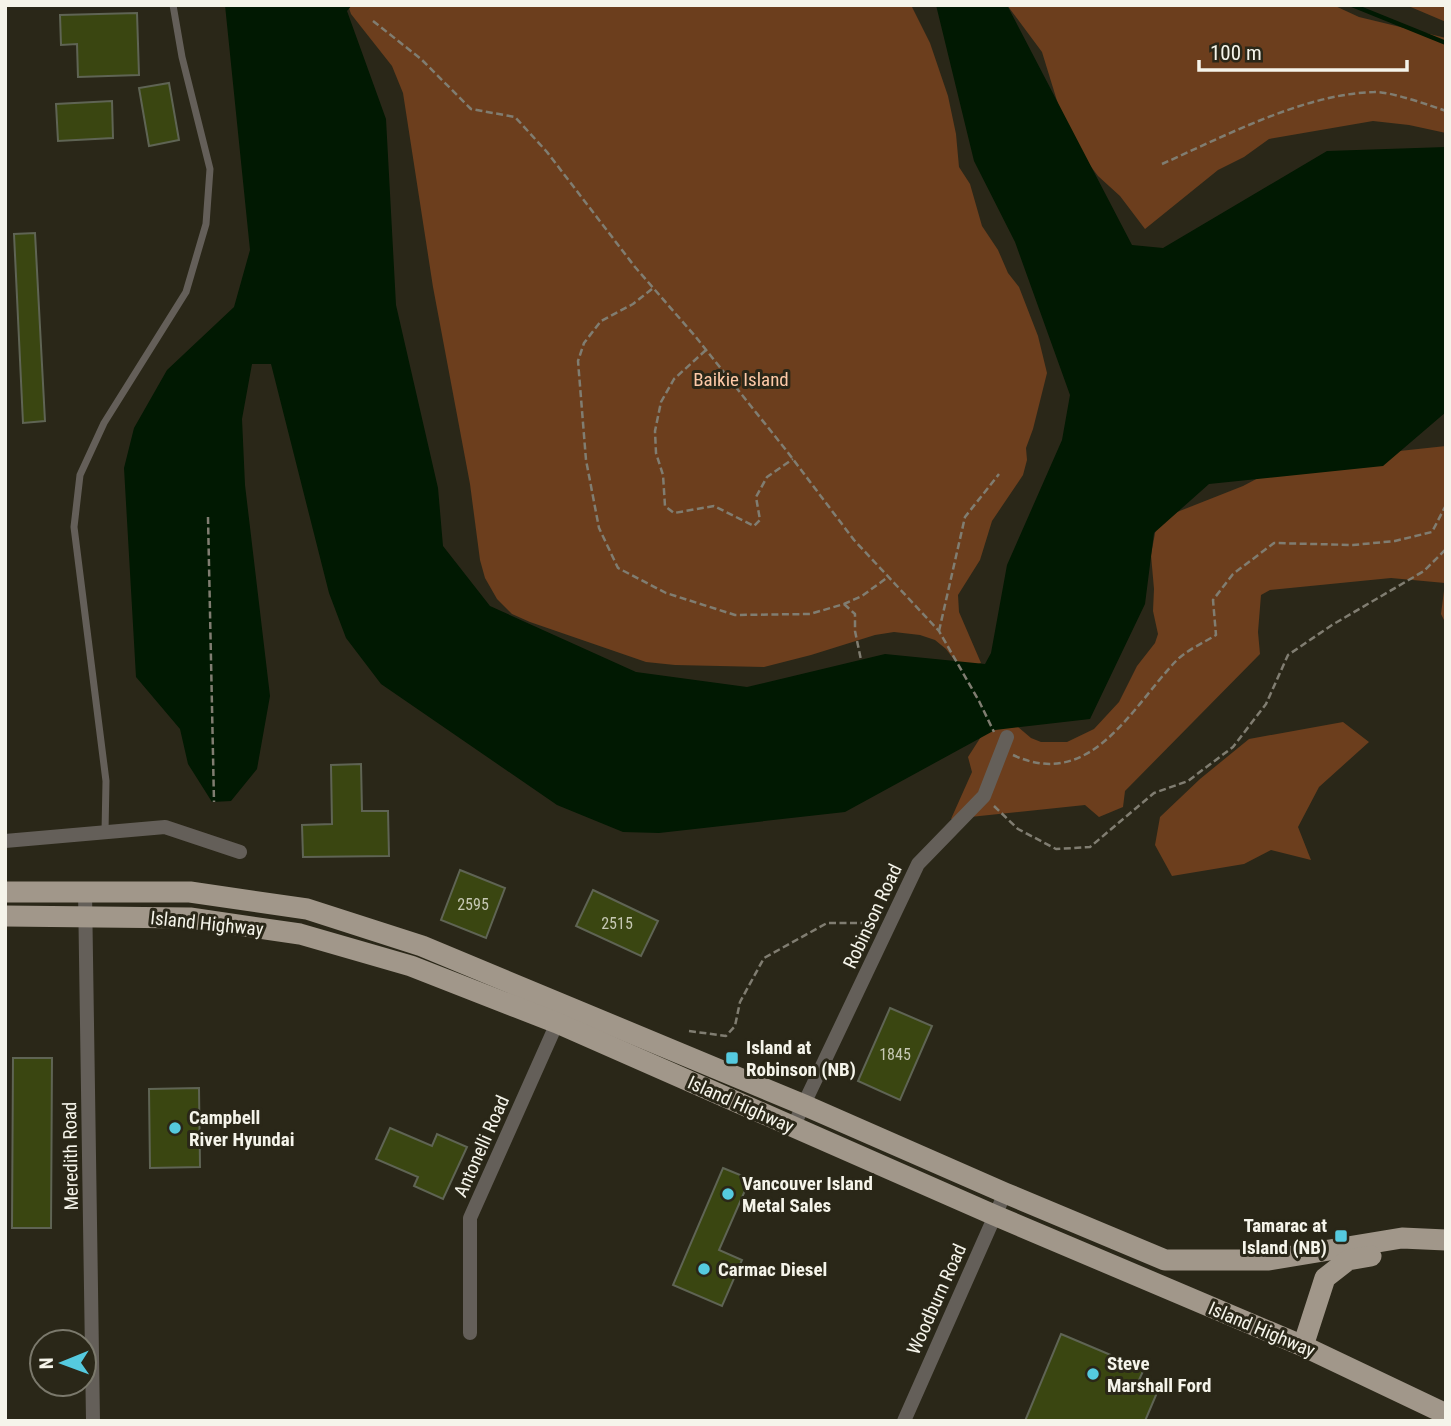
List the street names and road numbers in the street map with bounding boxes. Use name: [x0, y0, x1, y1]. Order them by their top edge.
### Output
street label: Robinson Road: [838, 860, 907, 972]
street label: Island Highway: [149, 906, 265, 941]
street label: Island Highway: [684, 1071, 798, 1138]
street label: Antonelli Road: [449, 1092, 514, 1201]
street label: Meredith Road: [58, 1101, 83, 1211]
street label: Woodburn Road: [902, 1240, 971, 1358]
street label: Island Highway: [1205, 1297, 1319, 1362]

